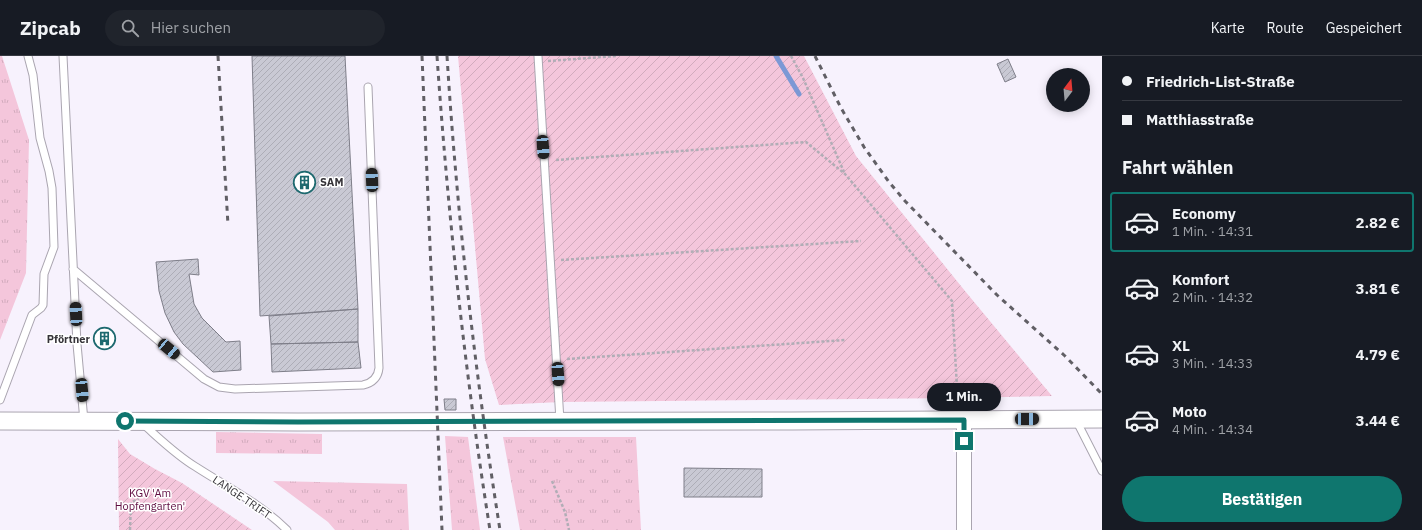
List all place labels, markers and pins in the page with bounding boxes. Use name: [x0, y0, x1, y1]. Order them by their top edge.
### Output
building icon: SAM: [291, 169, 317, 195]
place label: SAM: [320, 175, 343, 189]
building icon: Pförtner: [92, 326, 118, 352]
place label: Pförtner: [47, 332, 91, 346]

